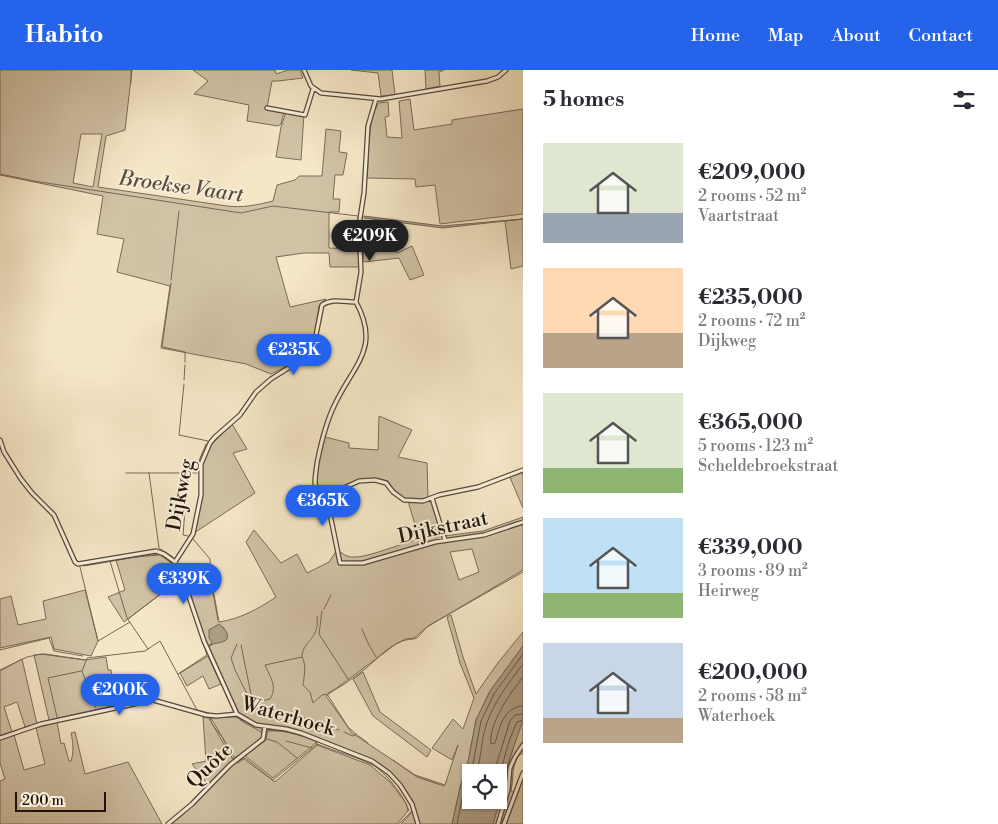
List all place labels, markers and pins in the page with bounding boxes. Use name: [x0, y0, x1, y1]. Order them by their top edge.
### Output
pin: €209K: [335, 220, 405, 262]
pin: €235K: [259, 334, 329, 376]
pin: €365K: [288, 484, 358, 527]
pin: €339K: [149, 562, 219, 605]
pin: €200K: [85, 674, 155, 716]

